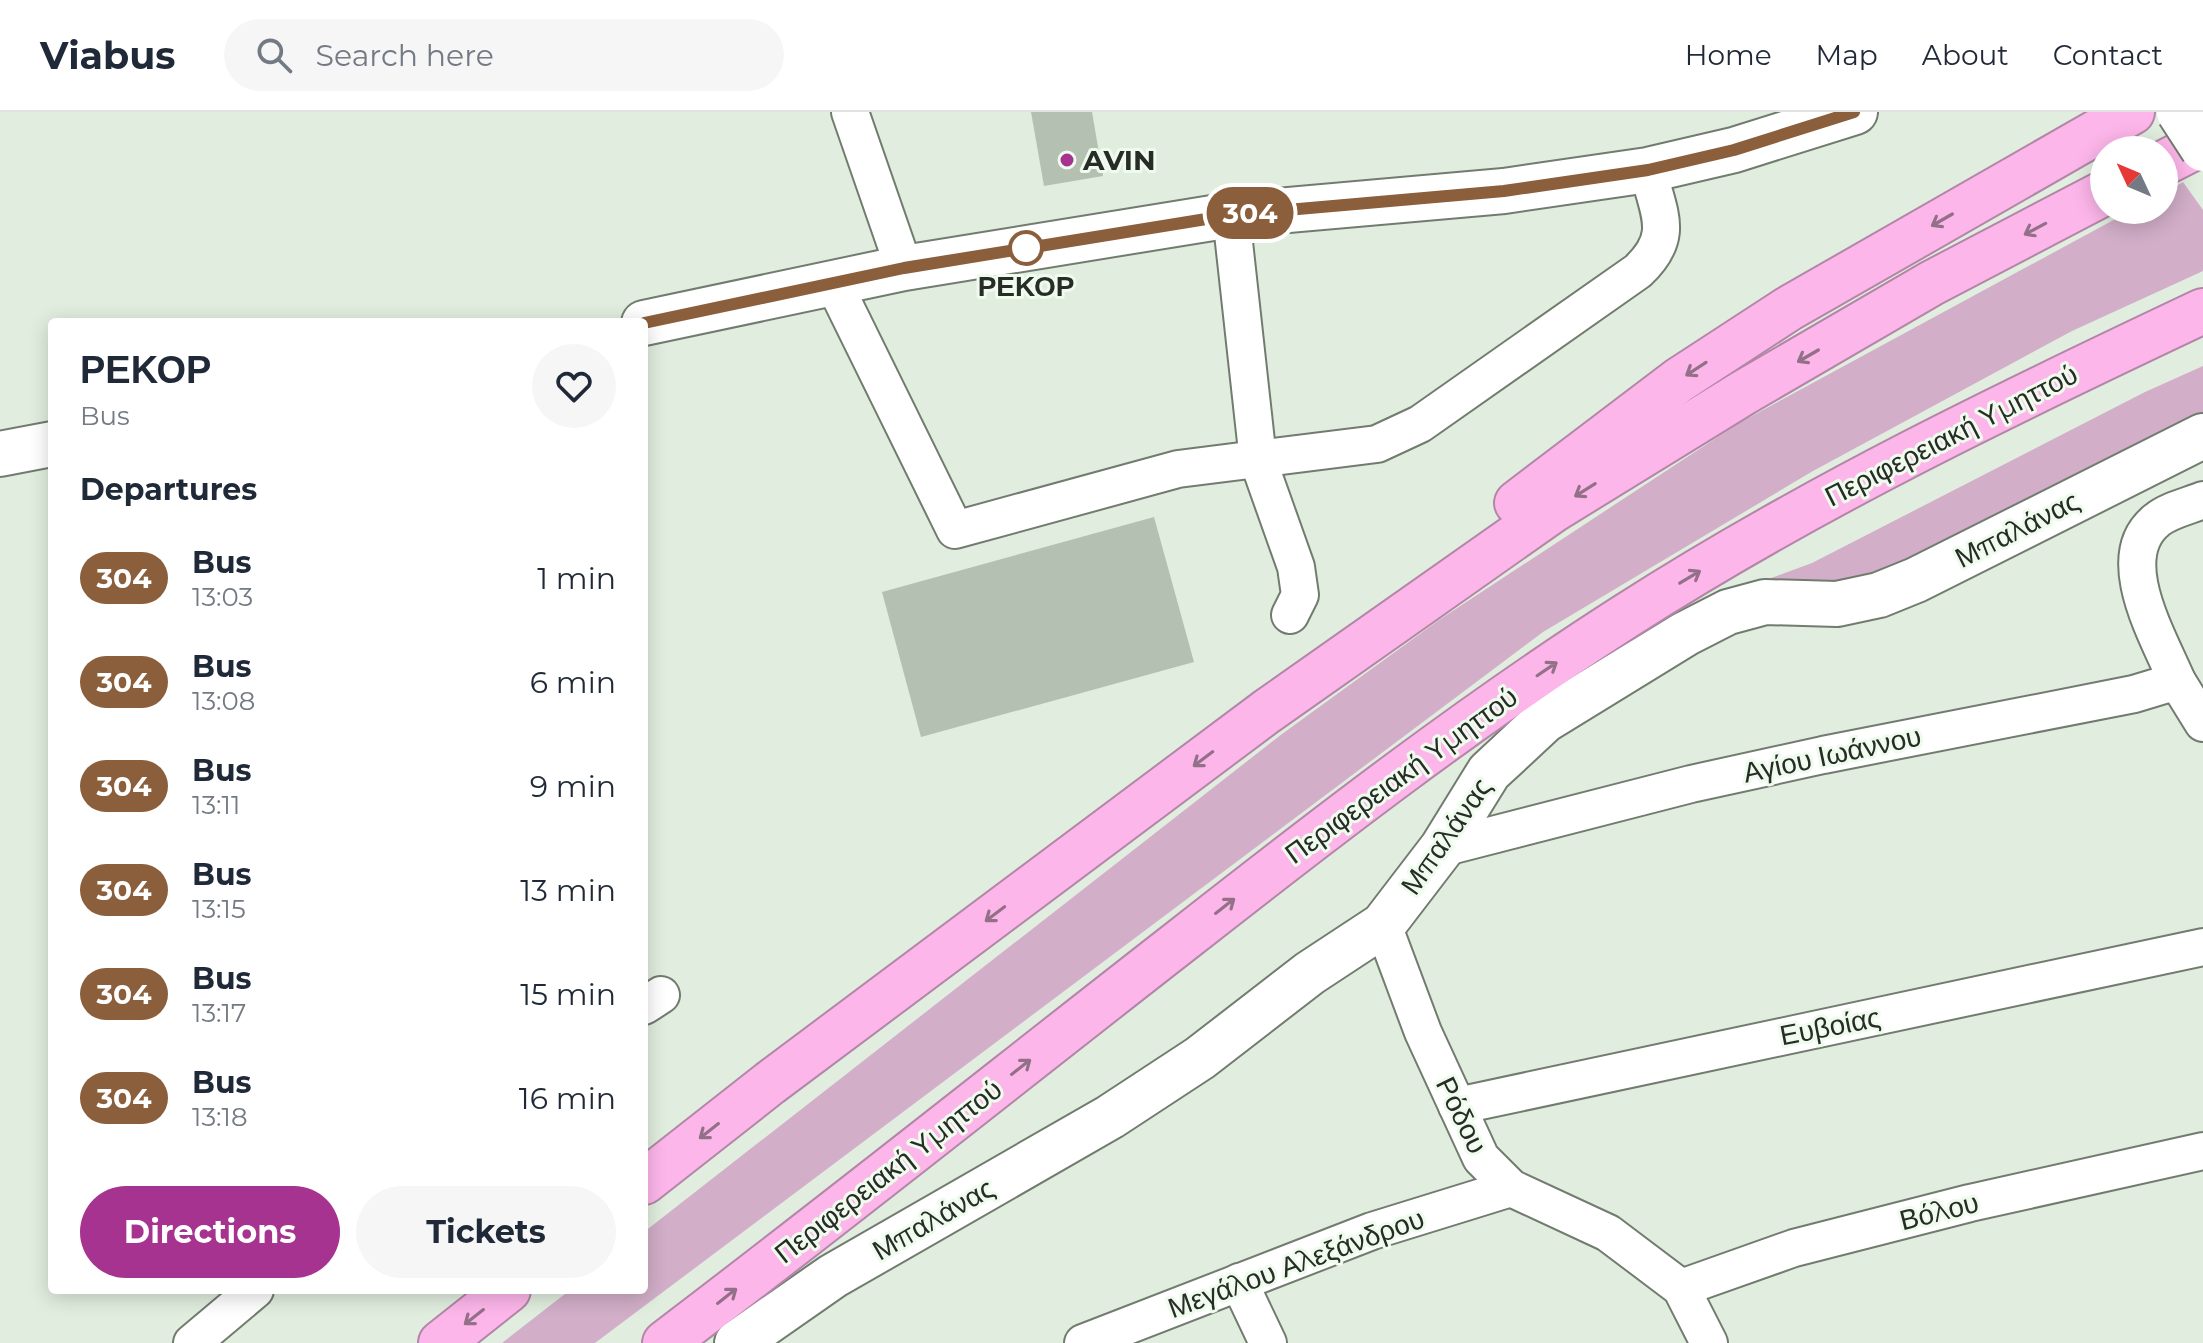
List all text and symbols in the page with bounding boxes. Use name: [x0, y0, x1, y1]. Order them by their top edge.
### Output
search box: [224, 19, 784, 91]
text: Viabus: [40, 32, 176, 79]
icon: search: [252, 33, 296, 77]
text: Search here: [316, 37, 494, 74]
text: Home: [1685, 38, 1772, 72]
text: Map: [1816, 38, 1878, 72]
text: About: [1922, 38, 2009, 72]
text: Contact: [2053, 38, 2163, 72]
north arrow: [2090, 136, 2178, 224]
map controls: [2090, 136, 2178, 224]
place label: AVIN: [1082, 143, 1156, 177]
marker: AVIN: [1058, 151, 1076, 169]
line badge: 304: [1204, 187, 1296, 239]
text: 304: [1223, 196, 1277, 230]
one-way arrow: [1931, 212, 1954, 228]
one-way arrow: [2024, 222, 2047, 238]
marker: ΡΕΚΟΡ: [1009, 231, 1043, 265]
place label: ΡΕΚΟΡ: [978, 269, 1074, 303]
button: heart: [532, 344, 616, 428]
text: ΡΕΚΟΡ: [80, 346, 211, 393]
one-way arrow: [1797, 348, 1820, 364]
street label: Περιφερειακή Υμηττού: [1819, 357, 2083, 513]
one-way arrow: [1686, 361, 1708, 377]
text: Bus: [80, 400, 130, 432]
text: Departures: [80, 471, 257, 508]
one-way arrow: [1574, 483, 1597, 499]
street label: Μπαλάνας: [1949, 483, 2085, 575]
text: Bus: [192, 544, 252, 581]
text: 1 min: [537, 560, 616, 597]
text: 304: [97, 561, 151, 595]
one-way arrow: [1678, 568, 1701, 584]
text: 13:03: [192, 581, 253, 613]
text: Bus: [192, 648, 252, 685]
one-way arrow: [1536, 661, 1558, 677]
text: 6 min: [530, 664, 616, 701]
text: 304: [97, 665, 151, 699]
street label: Περιφερειακή Υμηττού: [1278, 679, 1524, 871]
text: 13:08: [192, 685, 255, 717]
street label: Αγίου Ιωάννου: [1740, 719, 1924, 789]
one-way arrow: [1193, 750, 1215, 767]
text: Bus: [192, 752, 252, 789]
text: 9 min: [530, 768, 616, 805]
text: 304: [97, 769, 151, 803]
street label: Μπαλάνας: [1393, 771, 1499, 901]
text: 13:11: [192, 789, 240, 821]
text: Bus: [192, 856, 252, 893]
text: 13 min: [520, 872, 616, 909]
text: 304: [97, 873, 151, 907]
text: 13:15: [192, 893, 246, 925]
one-way arrow: [1214, 898, 1235, 915]
one-way arrow: [985, 906, 1006, 923]
text: Bus: [192, 960, 252, 997]
text: 15 min: [520, 976, 616, 1013]
text: 304: [97, 977, 151, 1011]
text: 13:17: [192, 997, 246, 1029]
street label: Ευβοίας: [1777, 1000, 1883, 1052]
one-way arrow: [1010, 1058, 1031, 1075]
text: Bus: [192, 1064, 252, 1101]
street label: Ρόδου: [1429, 1071, 1495, 1159]
street label: Περιφερειακή Υμηττού: [768, 1072, 1008, 1270]
text: 16 min: [519, 1080, 616, 1117]
text: 304: [97, 1081, 151, 1115]
text: 13:18: [192, 1101, 248, 1133]
one-way arrow: [699, 1122, 720, 1140]
street label: Μπαλάνας: [866, 1171, 1000, 1267]
street label: Βόλου: [1896, 1185, 1982, 1237]
button: Directions: [80, 1186, 340, 1278]
button: Tickets: [356, 1186, 616, 1278]
street label: Μεγάλου Αλεξάνδρου: [1163, 1201, 1429, 1325]
one-way arrow: [716, 1287, 738, 1304]
one-way arrow: [464, 1308, 485, 1325]

